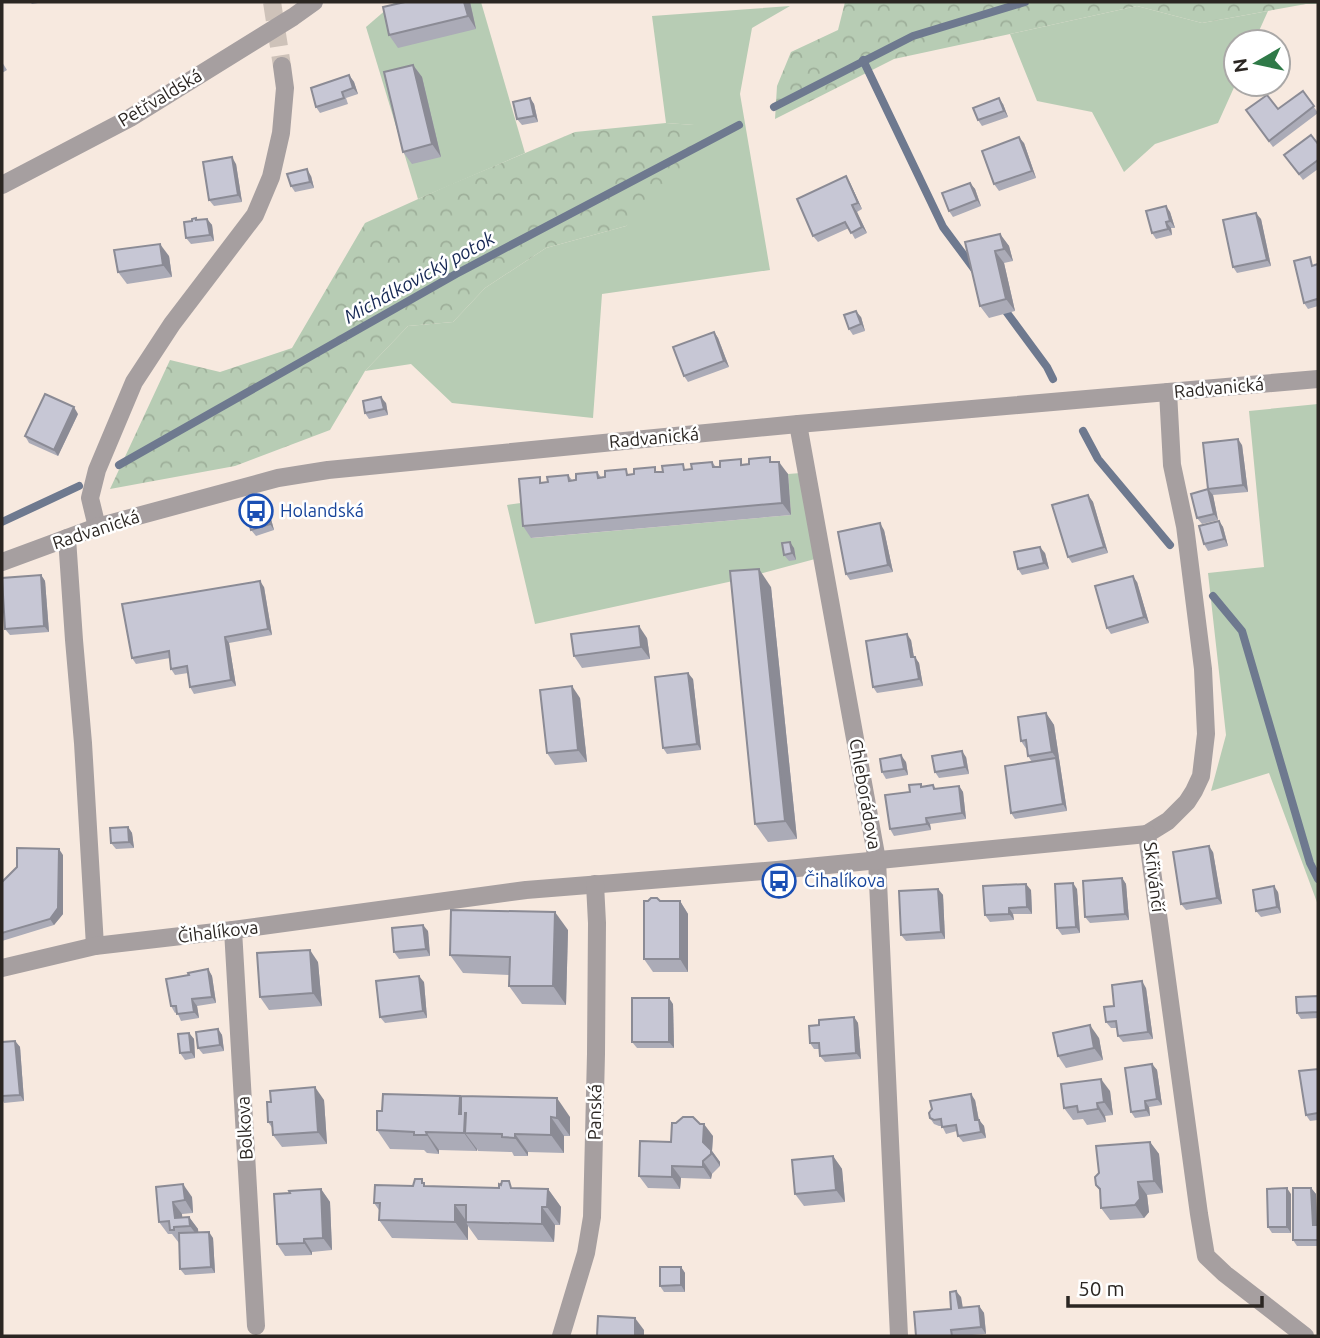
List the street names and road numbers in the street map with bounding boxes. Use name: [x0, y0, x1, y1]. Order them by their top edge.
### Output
street label: Petřvaldská: [114, 64, 205, 130]
street label: Radvanická: [1173, 373, 1265, 401]
street label: Radvanická: [608, 423, 700, 451]
street label: Radvanická: [50, 506, 142, 553]
street label: Chleborádova: [846, 737, 886, 851]
street label: Skřivánčí: [1141, 841, 1169, 914]
street label: Čihalíkova: [176, 915, 259, 946]
street label: Panská: [584, 1084, 604, 1140]
street label: Bolkova: [232, 1096, 256, 1160]

